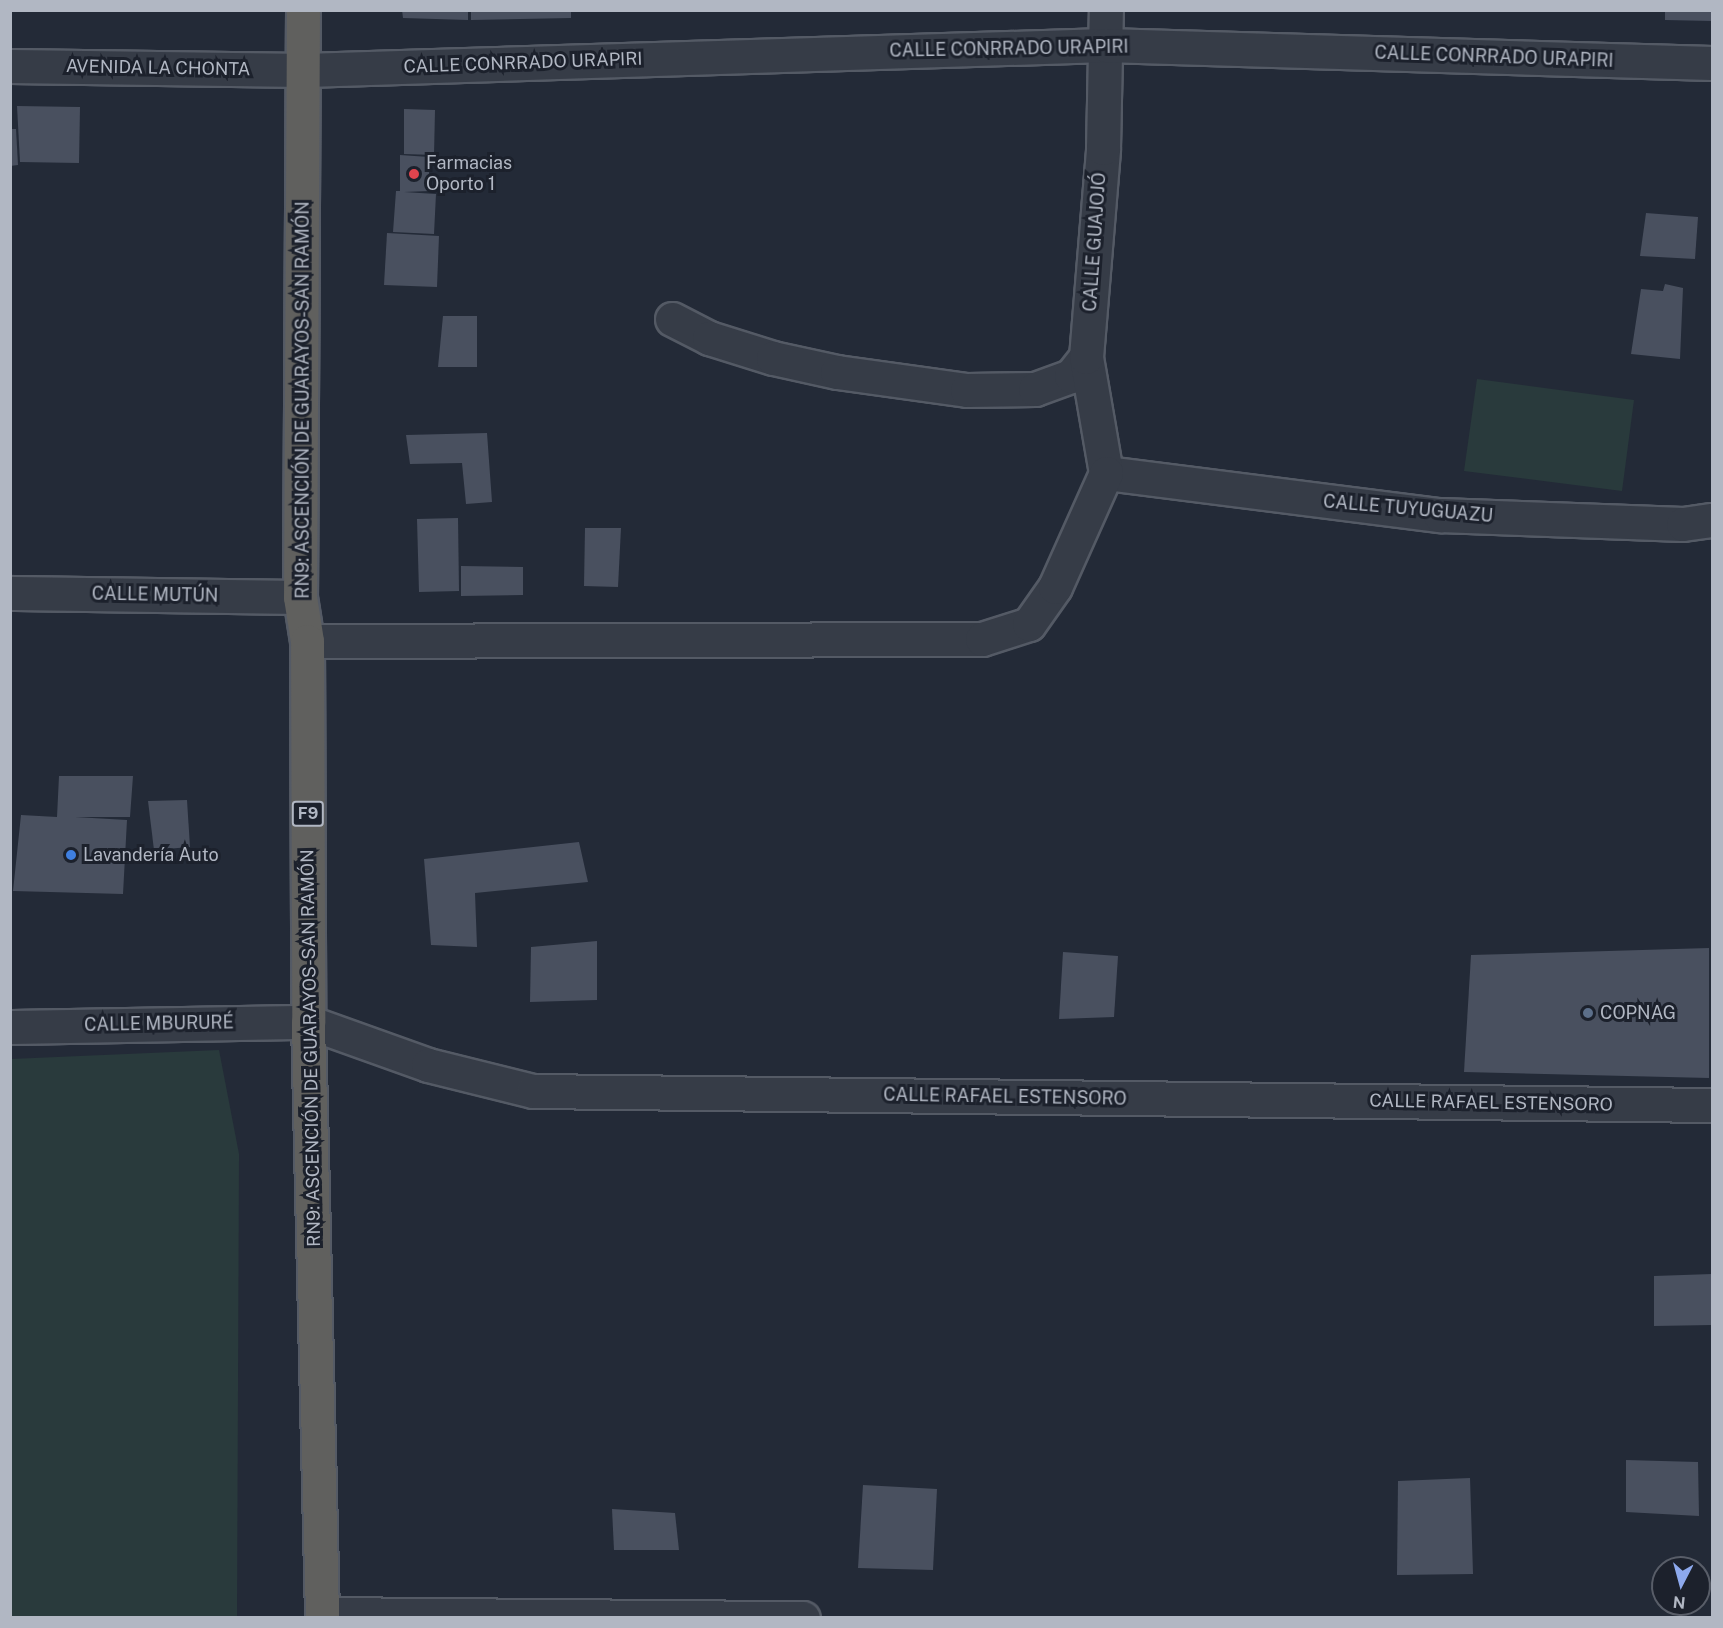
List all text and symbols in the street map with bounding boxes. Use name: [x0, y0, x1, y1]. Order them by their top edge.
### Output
street label: CALLE CONRRADO URAPIRI: [889, 36, 1129, 62]
street label: CALLE CONRRADO URAPIRI: [1374, 42, 1614, 72]
street label: CALLE CONRRADO URAPIRI: [403, 48, 643, 78]
street label: AVENIDA LA CHONTA: [66, 56, 250, 80]
place label: Farmacias Oporto 1: [426, 153, 512, 195]
marker: Farmacias Oporto 1: [407, 167, 421, 181]
street label: CALLE GUAJOJÓ: [1079, 172, 1111, 312]
street label: RN9: ASCENCIÓN DE GUARAYOS-SAN RAMÓN: [292, 201, 314, 599]
street label: CALLE TUYUGUAZU: [1322, 491, 1494, 527]
street label: CALLE MUTÚN: [92, 583, 218, 607]
road number: F9: [292, 801, 324, 827]
place label: Lavandería Auto: [83, 844, 219, 866]
marker: Lavandería Auto: [64, 848, 78, 862]
street label: RN9: ASCENCIÓN DE GUARAYOS-SAN RAMÓN: [297, 849, 325, 1247]
place label: COPNAG: [1600, 1002, 1676, 1024]
marker: COPNAG: [1581, 1006, 1595, 1020]
street label: CALLE MBURURÉ: [84, 1012, 234, 1036]
street label: CALLE RAFAEL ESTENSORO: [883, 1084, 1127, 1110]
street label: CALLE RAFAEL ESTENSORO: [1369, 1090, 1613, 1116]
north arrow: [1651, 1556, 1711, 1616]
text: N: [1672, 1592, 1686, 1613]

